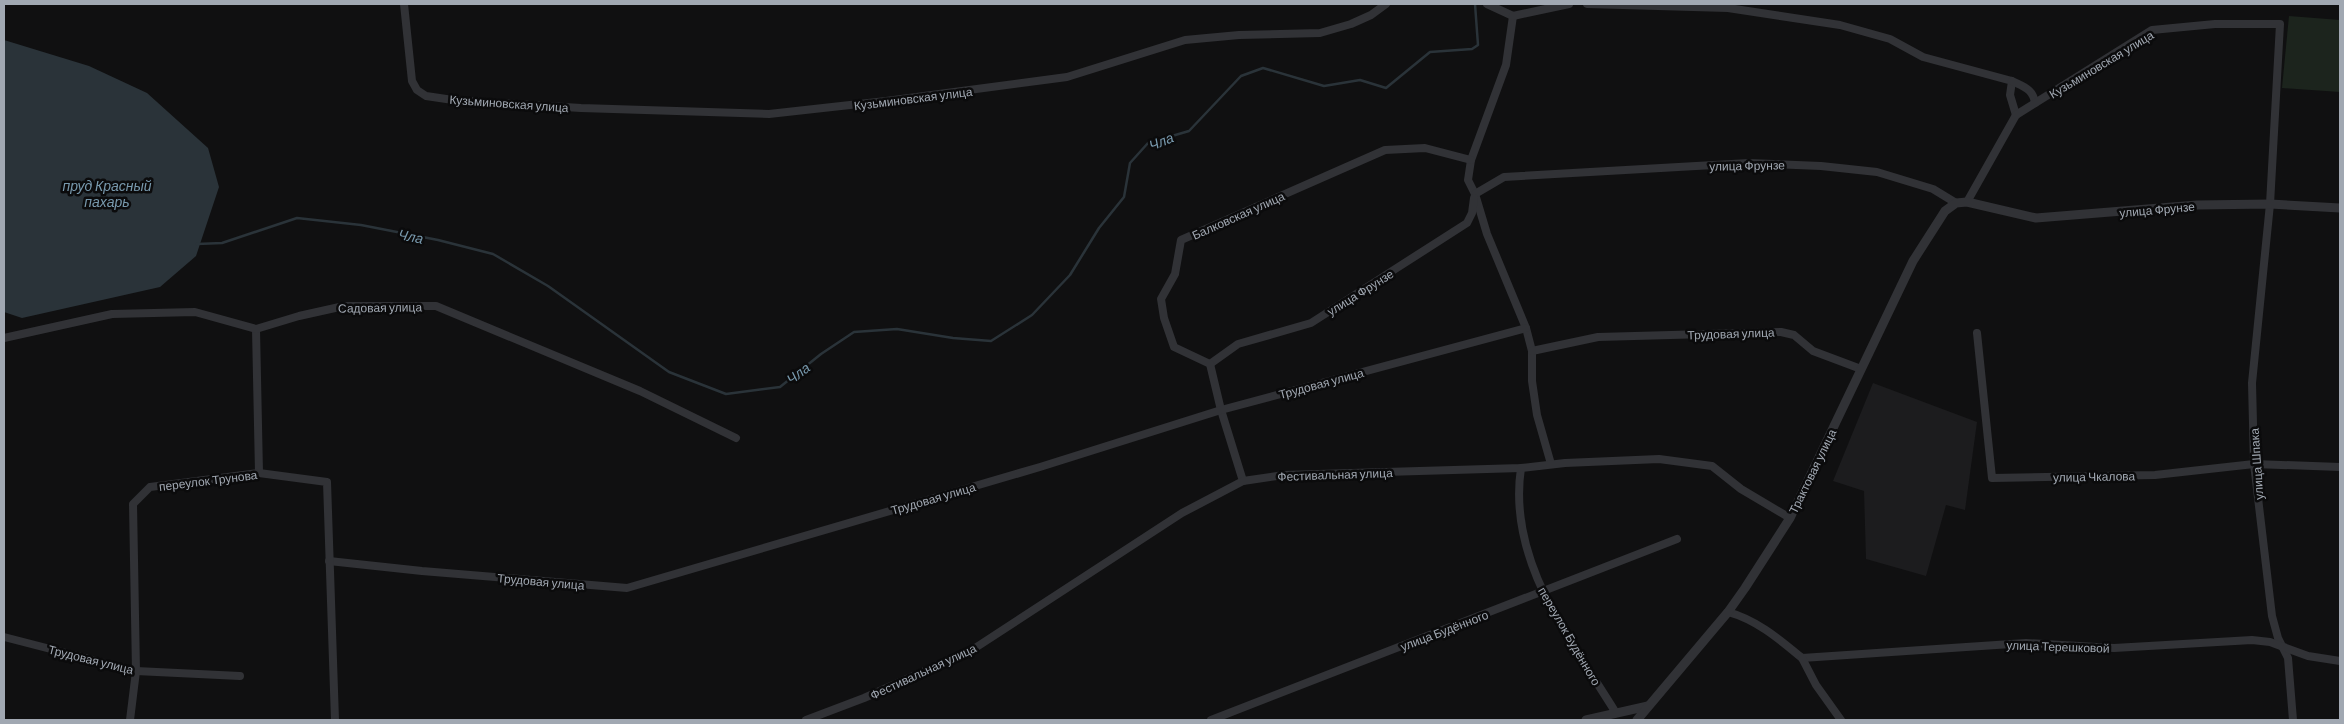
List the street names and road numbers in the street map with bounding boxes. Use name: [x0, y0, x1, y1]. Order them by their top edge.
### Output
street label: Кузьминовская улица: [2046, 27, 2157, 102]
street label: Кузьминовская улица: [853, 84, 974, 113]
street label: Кузьминовская улица: [449, 92, 569, 115]
street label: улица Фрунзе: [1709, 157, 1785, 174]
street label: Балковская улица: [1190, 188, 1287, 243]
street label: улица Фрунзе: [2119, 199, 2196, 220]
street label: улица Фрунзе: [1324, 266, 1397, 319]
street label: Садовая улица: [338, 299, 422, 316]
street label: Трудовая улица: [1687, 324, 1775, 343]
street label: Трудовая улица: [1277, 365, 1366, 402]
street label: Трактовая улица: [1785, 426, 1840, 516]
street label: улица Шпака: [2246, 427, 2266, 500]
street label: Фестивальная улица: [1277, 465, 1393, 484]
street label: переулок Трунова: [158, 467, 258, 494]
street label: улица Чкалова: [2053, 468, 2136, 485]
street label: Трудовая улица: [889, 479, 977, 518]
street label: Трудовая улица: [497, 570, 585, 593]
street label: переулок Будённого: [1535, 584, 1604, 688]
street label: улица Будённого: [1398, 607, 1491, 654]
street label: улица Терешковой: [2006, 637, 2110, 656]
street label: Фестивальная улица: [868, 640, 979, 703]
street label: Трудовая улица: [47, 642, 135, 677]

